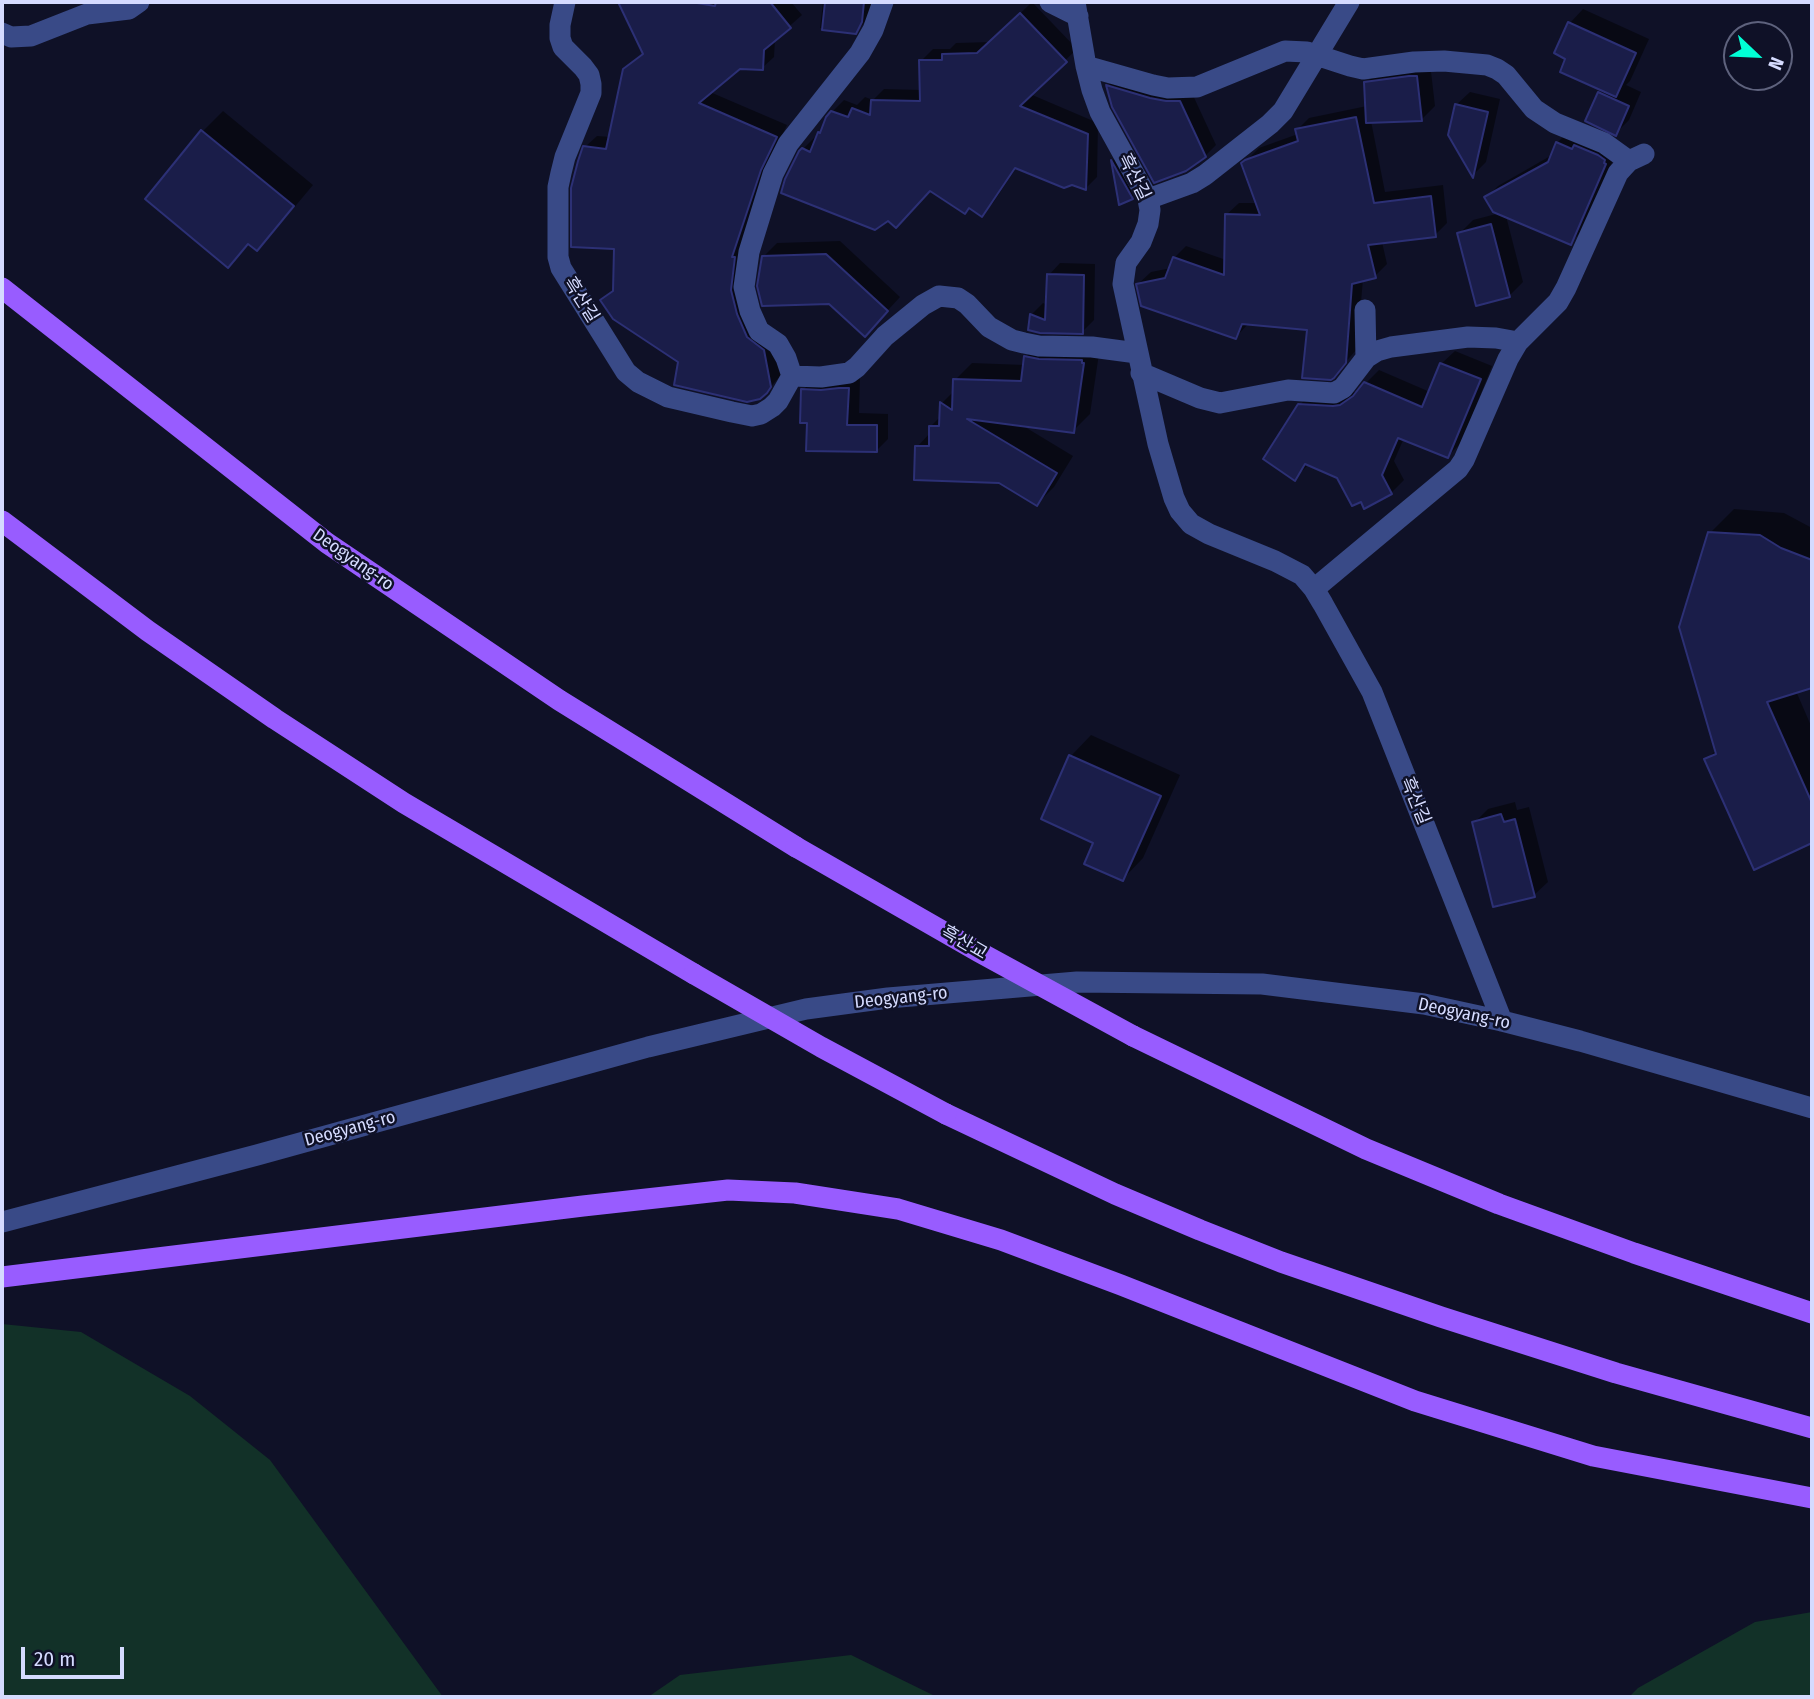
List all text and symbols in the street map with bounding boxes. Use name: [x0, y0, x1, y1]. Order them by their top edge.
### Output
north arrow: [1723, 21, 1793, 91]
text: N: [1763, 54, 1789, 73]
street label: 흑산길: [1113, 150, 1155, 204]
street label: 흑산길: [559, 273, 603, 327]
street label: Deogyang-ro: [308, 524, 398, 596]
street label: 흑산길: [1396, 774, 1434, 828]
street label: 흑산교: [937, 921, 991, 965]
street label: Deogyang-ro: [853, 982, 949, 1014]
street label: Deogyang-ro: [1416, 994, 1512, 1034]
street label: Deogyang-ro: [302, 1106, 398, 1152]
scale bar: [24, 1632, 128, 1676]
text: 20 m: [34, 1646, 75, 1672]

